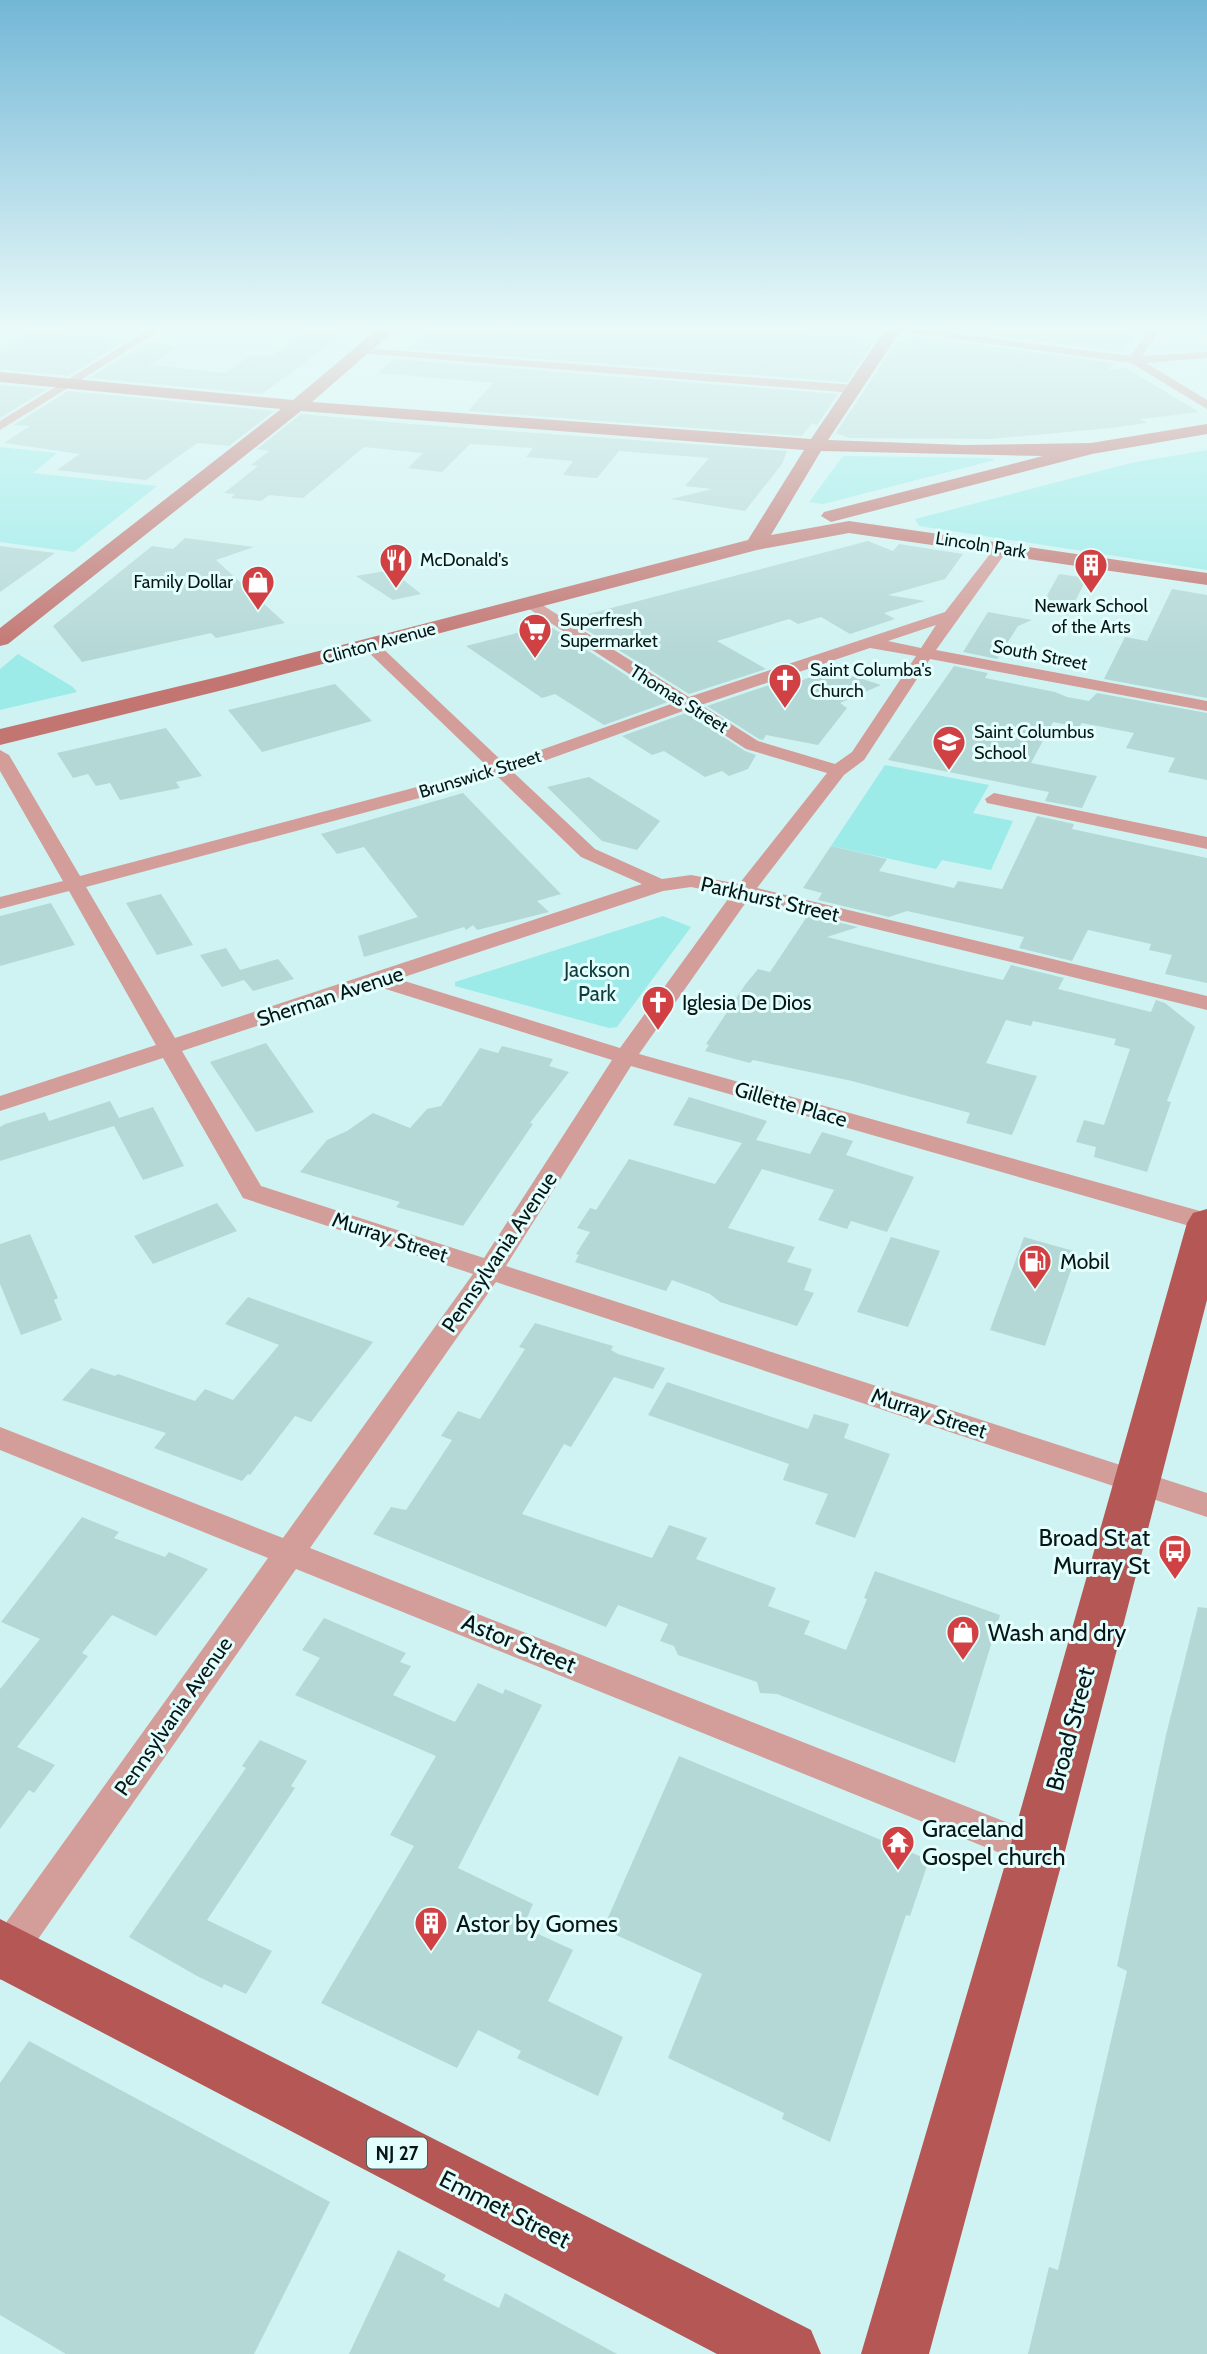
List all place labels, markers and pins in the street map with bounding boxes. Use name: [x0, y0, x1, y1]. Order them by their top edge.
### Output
restaurant icon: McDonald's: [377, 541, 415, 590]
building icon: Newark School of the Arts: [1072, 546, 1110, 595]
place label: McDonald's: [420, 549, 508, 571]
shop icon: Family Dollar: [239, 563, 277, 612]
place label: Family Dollar: [133, 571, 233, 593]
place label: Newark School of the Arts: [1034, 595, 1149, 638]
place label: Superfresh Supermarket: [560, 609, 658, 652]
supermarket icon: Superfresh Supermarket: [516, 611, 554, 660]
place label: Saint Columba's Church: [810, 659, 932, 702]
church icon: Saint Columba's Church: [766, 661, 804, 710]
place label: Saint Columbus School: [974, 721, 1094, 764]
school or university icon: Saint Columbus School: [930, 723, 968, 772]
church icon: Iglesia De Dios: [639, 983, 677, 1032]
place label: Iglesia De Dios: [682, 990, 812, 1015]
fuel station icon: Mobil: [1016, 1242, 1054, 1291]
place label: Mobil: [1060, 1249, 1109, 1274]
place label: Broad St at Murray St: [1039, 1523, 1150, 1580]
bus stop icon: Broad St at Murray St: [1156, 1532, 1194, 1581]
shop icon: Wash and dry: [944, 1613, 982, 1662]
place label: Wash and dry: [988, 1618, 1126, 1647]
place label: Graceland Gospel church: [922, 1814, 1066, 1871]
temple icon: Graceland Gospel church: [879, 1823, 917, 1872]
building icon: Astor by Gomes: [412, 1904, 450, 1953]
place label: Astor by Gomes: [456, 1909, 618, 1938]

